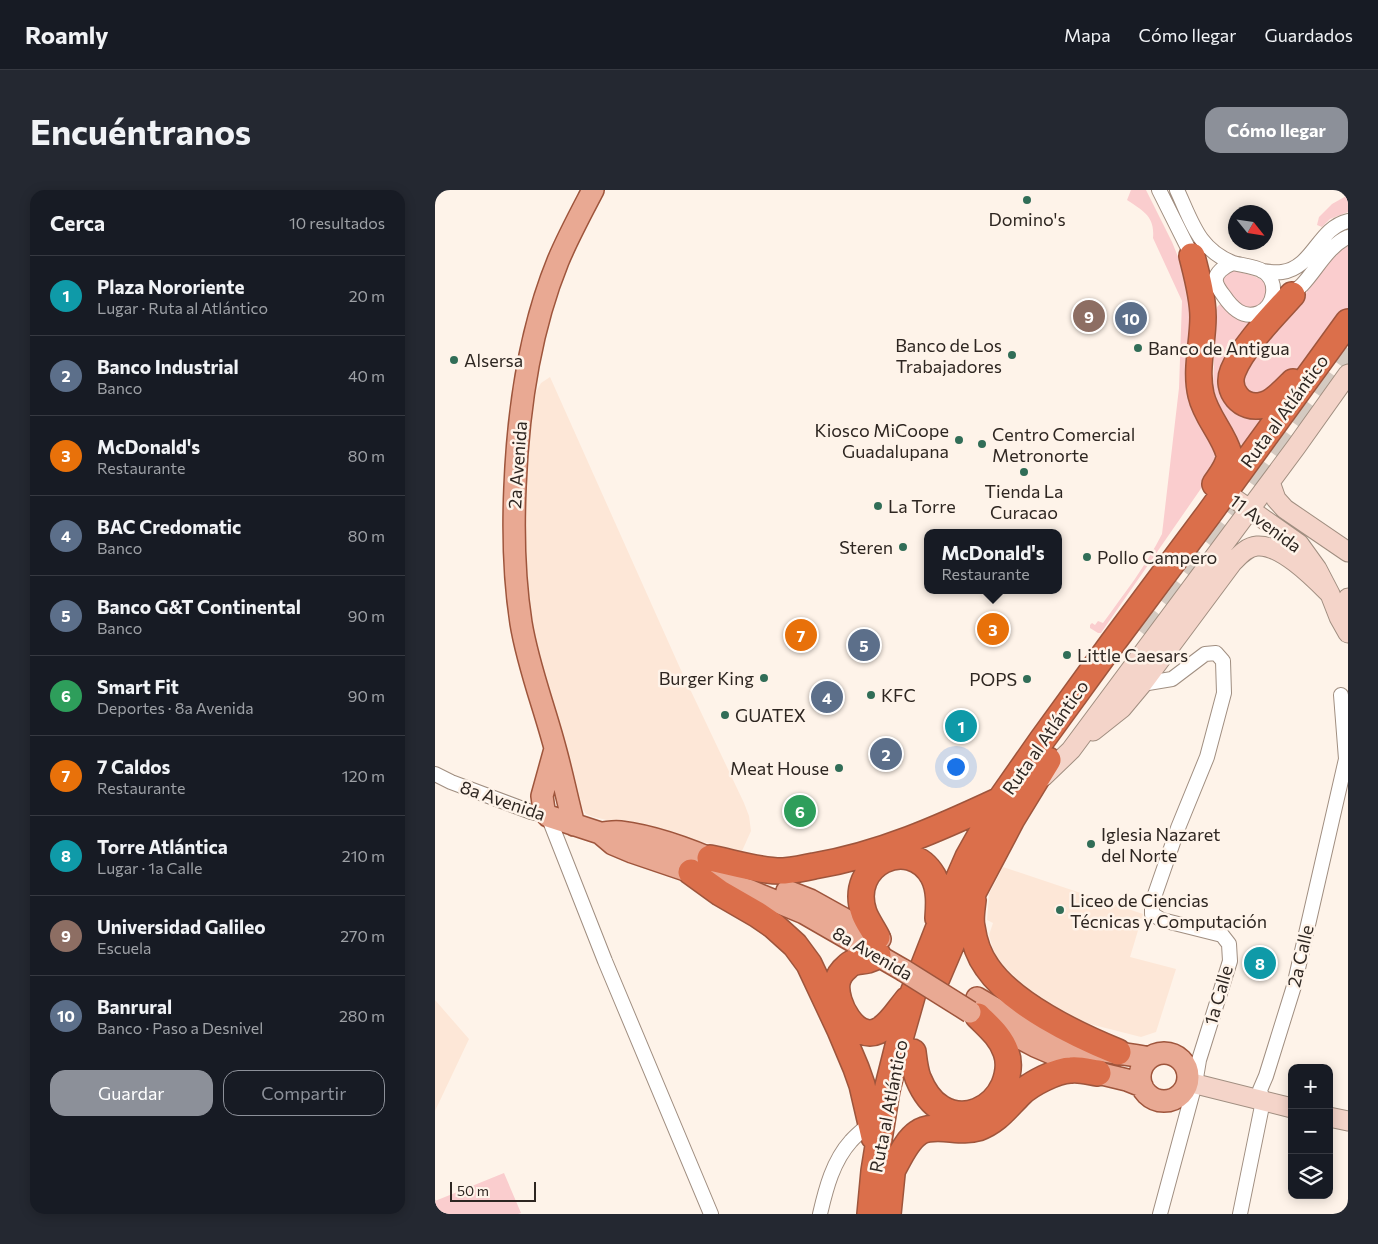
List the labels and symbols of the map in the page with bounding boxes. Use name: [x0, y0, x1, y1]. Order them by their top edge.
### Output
marker: Domino's: [1021, 194, 1033, 206]
north arrow: [1228, 205, 1273, 250]
place label: Domino's: [988, 208, 1066, 230]
pin: 9: [1073, 297, 1105, 335]
pin: 10: [1115, 299, 1147, 337]
place label: Banco de Los Trabajadores: [895, 334, 1002, 377]
place label: Banco de Antigua: [1148, 337, 1290, 359]
marker: Banco de Antigua: [1132, 342, 1144, 354]
place label: Alsersa: [464, 349, 523, 371]
marker: Banco de Los Trabajadores: [1006, 349, 1018, 361]
street label: Ruta al Atlántico: [1236, 350, 1332, 472]
marker: Alsersa: [448, 354, 460, 366]
place label: Kiosco MiCoope Guadalupana: [815, 419, 949, 462]
street label: 2a Avenida: [503, 420, 531, 510]
place label: Centro Comercial Metronorte: [992, 423, 1135, 466]
marker: Kiosco MiCoope Guadalupana: [953, 434, 965, 446]
marker: Centro Comercial Metronorte: [976, 438, 988, 450]
marker: Tienda La Curacao: [1018, 466, 1030, 478]
place label: Tienda La Curacao: [985, 480, 1063, 523]
street label: 11 Avenida: [1226, 489, 1306, 557]
place label: La Torre: [888, 495, 956, 517]
marker: La Torre: [872, 500, 884, 512]
place label: Steren: [839, 536, 893, 558]
marker: Steren: [897, 541, 909, 553]
place label: Pollo Campero: [1097, 546, 1217, 568]
marker: Pollo Campero: [1081, 551, 1093, 563]
pin: 3: [977, 610, 1009, 648]
pin: 7: [785, 616, 817, 654]
pin: 5: [848, 626, 880, 664]
place label: Little Caesars: [1077, 644, 1188, 666]
marker: Little Caesars: [1061, 649, 1073, 661]
place label: Burger King: [659, 667, 754, 689]
place label: POPS: [969, 668, 1017, 690]
marker: Burger King: [758, 672, 770, 684]
marker: POPS: [1021, 673, 1033, 685]
street label: Ruta al Atlántico: [997, 676, 1093, 798]
pin: 4: [811, 678, 843, 716]
place label: KFC: [881, 684, 916, 706]
marker: KFC: [865, 689, 877, 701]
place label: GUATEX: [735, 704, 806, 726]
pin: 1: [945, 707, 977, 745]
marker: GUATEX: [719, 709, 731, 721]
pin: 2: [870, 735, 902, 773]
your location: [943, 754, 969, 780]
place label: Meat House: [730, 757, 829, 779]
marker: Meat House: [833, 762, 845, 774]
street label: 8a Avenida: [457, 775, 549, 825]
pin: 6: [784, 792, 816, 830]
place label: Iglesia Nazaret del Norte: [1101, 823, 1221, 866]
marker: Iglesia Nazaret del Norte: [1085, 838, 1097, 850]
place label: Liceo de Ciencias Técnicas y Computación: [1070, 889, 1267, 932]
marker: Liceo de Ciencias Técnicas y Computación: [1054, 904, 1066, 916]
street label: 8a Avenida: [829, 921, 917, 985]
street label: 2a Calle: [1282, 923, 1318, 989]
pin: 8: [1244, 944, 1276, 982]
street label: 1a Calle: [1199, 963, 1237, 1027]
street label: Ruta al Atlántico: [864, 1038, 912, 1174]
scale bar: [450, 1179, 536, 1202]

